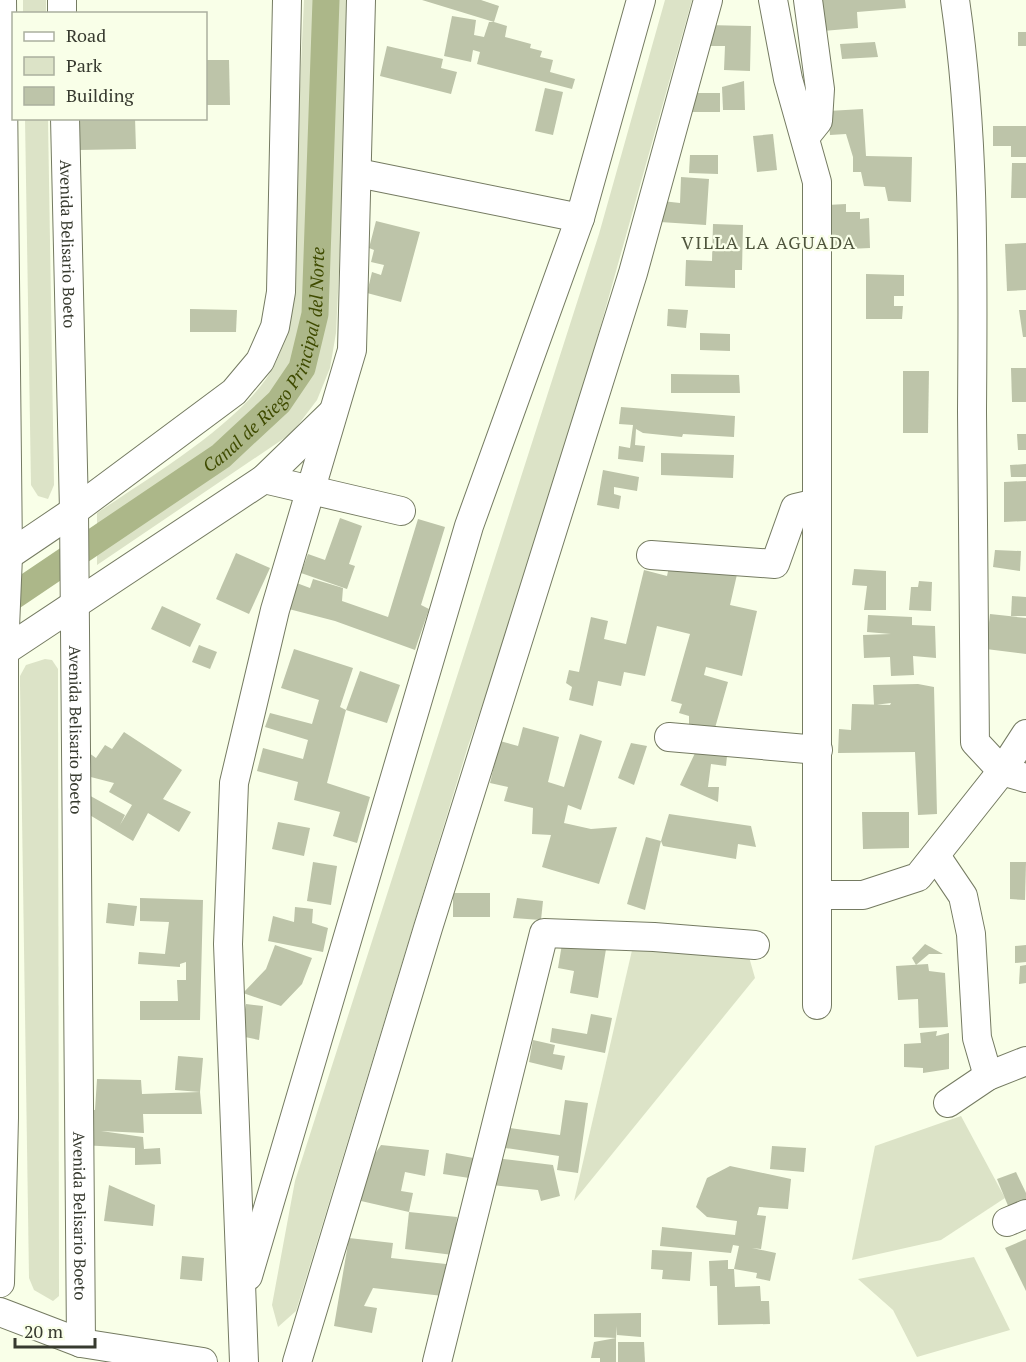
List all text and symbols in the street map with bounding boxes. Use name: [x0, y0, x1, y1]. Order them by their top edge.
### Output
legend: [12, 12, 207, 120]
text: Road: [66, 23, 106, 47]
text: Park: [66, 53, 103, 77]
text: Building: [66, 83, 134, 107]
street label: Avenida Belisario Boeto: [55, 159, 81, 329]
district label: VILLA LA AGUADA: [681, 230, 857, 254]
water label: Canal de Riego Principal del Norte: [198, 246, 329, 477]
street label: Avenida Belisario Boeto: [64, 645, 88, 815]
street label: Avenida Belisario Boeto: [68, 1131, 92, 1300]
scale bar: [15, 1311, 94, 1349]
text: 20 m: [24, 1319, 64, 1343]

